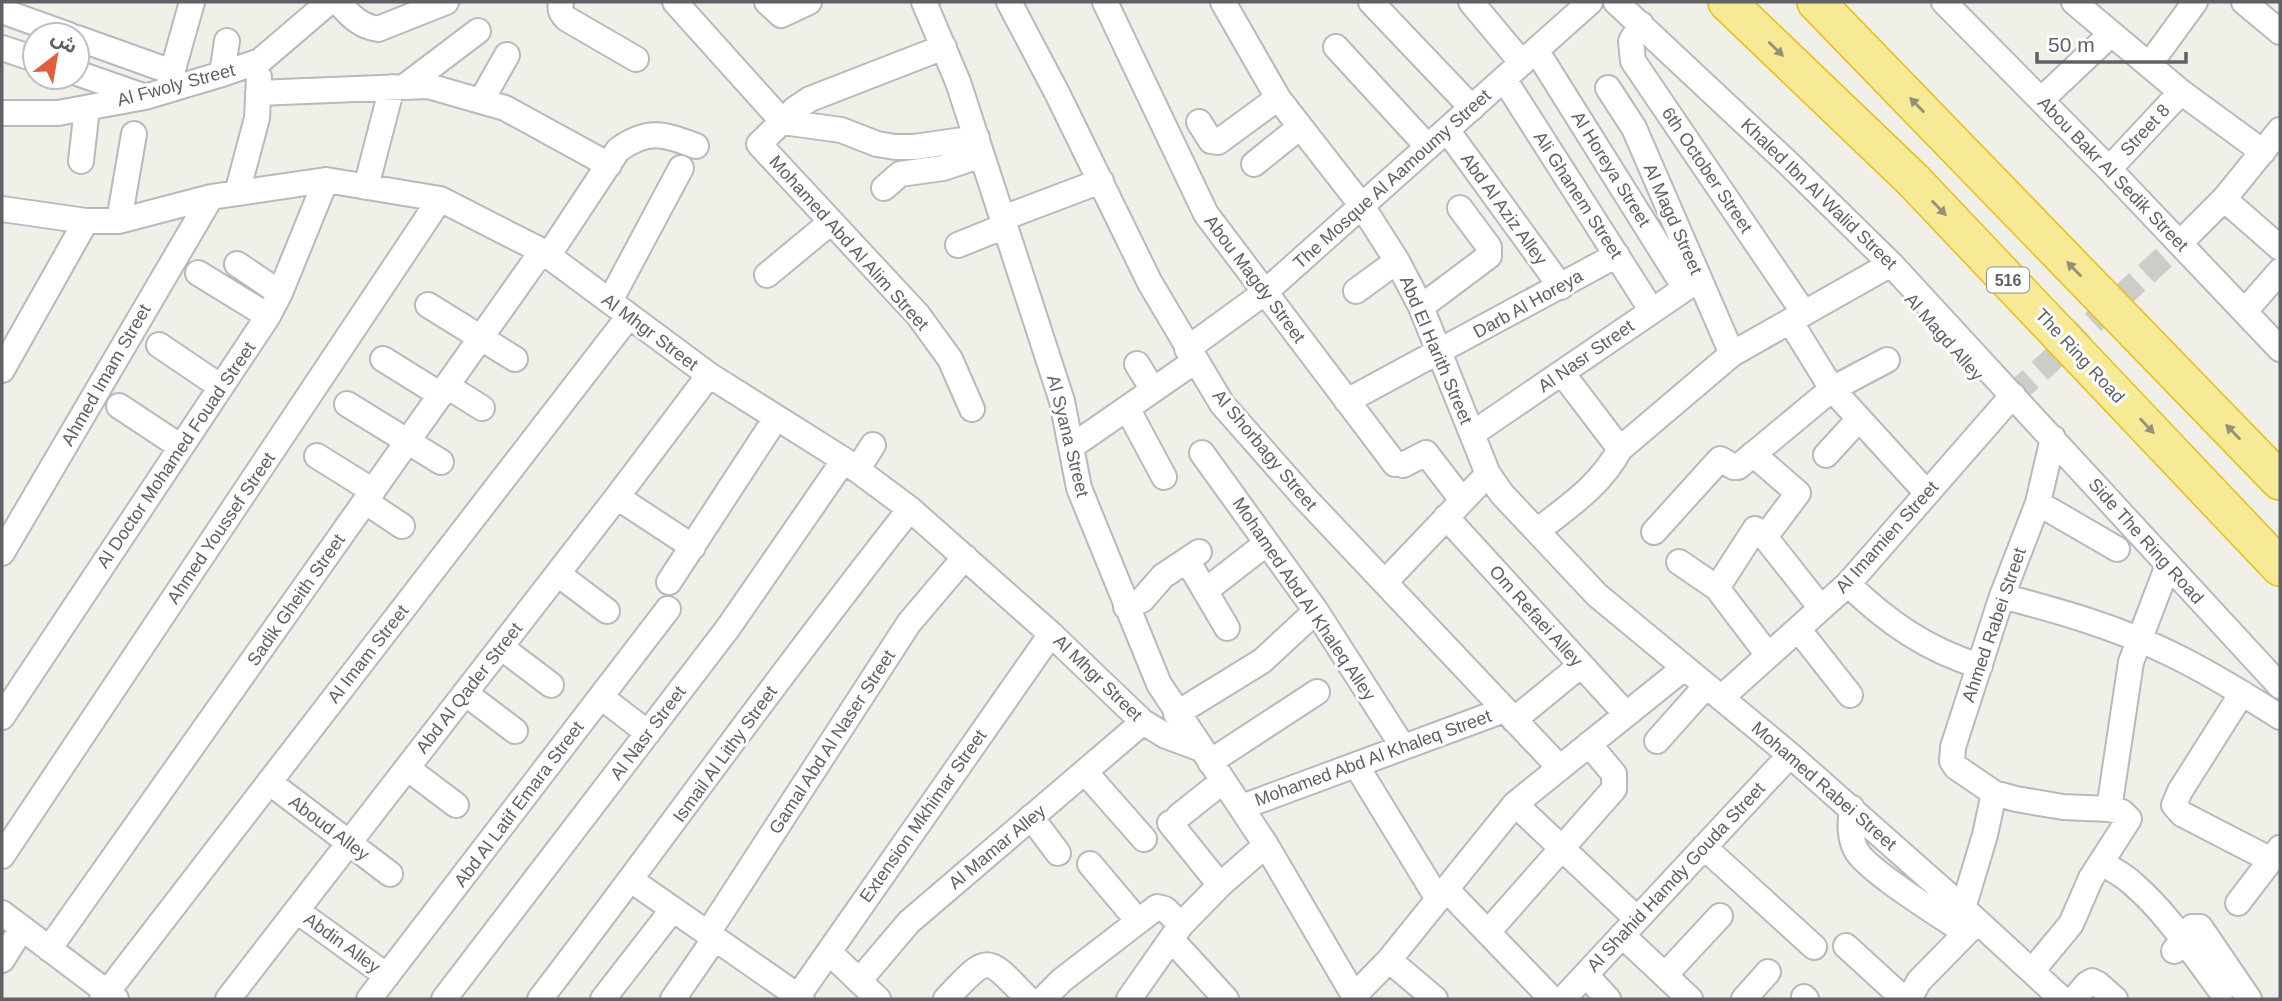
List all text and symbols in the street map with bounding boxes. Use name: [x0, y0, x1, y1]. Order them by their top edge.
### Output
north arrow: [21, 21, 91, 91]
scale bar: [2037, 21, 2186, 65]
text: ش: [48, 26, 81, 58]
text: 50 m: [2048, 33, 2095, 56]
one-way arrow: [1767, 40, 1784, 56]
street label: Al Fwoly Street: [115, 60, 237, 110]
street label: The Mosque Al Aamoumy Street: [1289, 85, 1495, 273]
street label: Abou Bakr Al Sedik Street: [2034, 93, 2192, 255]
one-way arrow: [1909, 97, 1925, 114]
street label: Street 8: [2116, 100, 2174, 160]
street label: 6th October Street: [1658, 103, 1756, 237]
street label: Al Horeya Street: [1568, 108, 1654, 230]
street label: Khaled Ibn Al Walid Street: [1737, 114, 1901, 274]
street label: Ali Ghanem Street: [1530, 128, 1626, 262]
street label: Abd Al Aziz Alley: [1457, 149, 1551, 269]
street label: Mohamed Abd Al Alim Street: [765, 152, 933, 334]
street label: Al Magd Street: [1640, 161, 1706, 277]
one-way arrow: [1931, 199, 1948, 216]
street label: Abou Magdy Street: [1201, 211, 1309, 347]
one-way arrow: [2067, 261, 2083, 278]
street label: Darb Al Horeya: [1470, 265, 1587, 342]
road number: 516: [1987, 268, 2029, 292]
street label: Abd El Harith Street: [1396, 273, 1476, 427]
street label: Al Mhgr Street: [598, 289, 702, 375]
street label: Al Magd Alley: [1901, 289, 1987, 385]
street label: Ahmed Imam Street: [57, 301, 155, 449]
street label: The Ring Road: [2031, 305, 2129, 407]
street label: Al Nasr Street: [1534, 316, 1638, 396]
street label: Al Doctor Mohamed Fouad Street: [93, 338, 259, 572]
street label: Al Syana Street: [1043, 373, 1093, 499]
street label: Al Shorbagy Street: [1209, 386, 1321, 514]
one-way arrow: [2138, 417, 2154, 434]
one-way arrow: [2224, 424, 2241, 441]
street label: Ahmed Youssef Street: [163, 449, 279, 607]
street label: Side The Ring Road: [2084, 474, 2208, 608]
street label: Al Imamien Street: [1832, 477, 1942, 597]
street label: Mohamed Abd Al Khaleq Alley: [1229, 494, 1379, 704]
street label: Sadik Gheith Street: [243, 530, 349, 670]
street label: Ahmed Rabei Street: [1958, 545, 2030, 705]
street label: Om Refaei Alley: [1485, 561, 1587, 671]
street label: Al Imam Street: [323, 601, 413, 707]
street label: Abd Al Qader Street: [412, 619, 526, 757]
street label: Al Mhgr Street: [1050, 631, 1146, 725]
street label: Gamal Abd Al Naser Street: [765, 646, 899, 838]
street label: Al Nasr Street: [606, 682, 690, 784]
street label: Ismail Al Lithy Street: [669, 682, 781, 826]
street label: Mohamed Abd Al Khaleq Street: [1252, 706, 1494, 810]
street label: Abd Al Latif Emara Street: [450, 717, 588, 891]
street label: Mohamed Rabei Street: [1748, 718, 1900, 854]
street label: Extension Mkhimar Street: [856, 726, 990, 906]
street label: Al Shahid Hamdy Gouda Street: [1583, 778, 1769, 976]
street label: Aboud Alley: [285, 791, 373, 865]
street label: Al Mamar Alley: [945, 801, 1049, 893]
street label: Abdin Alley: [300, 909, 384, 977]

